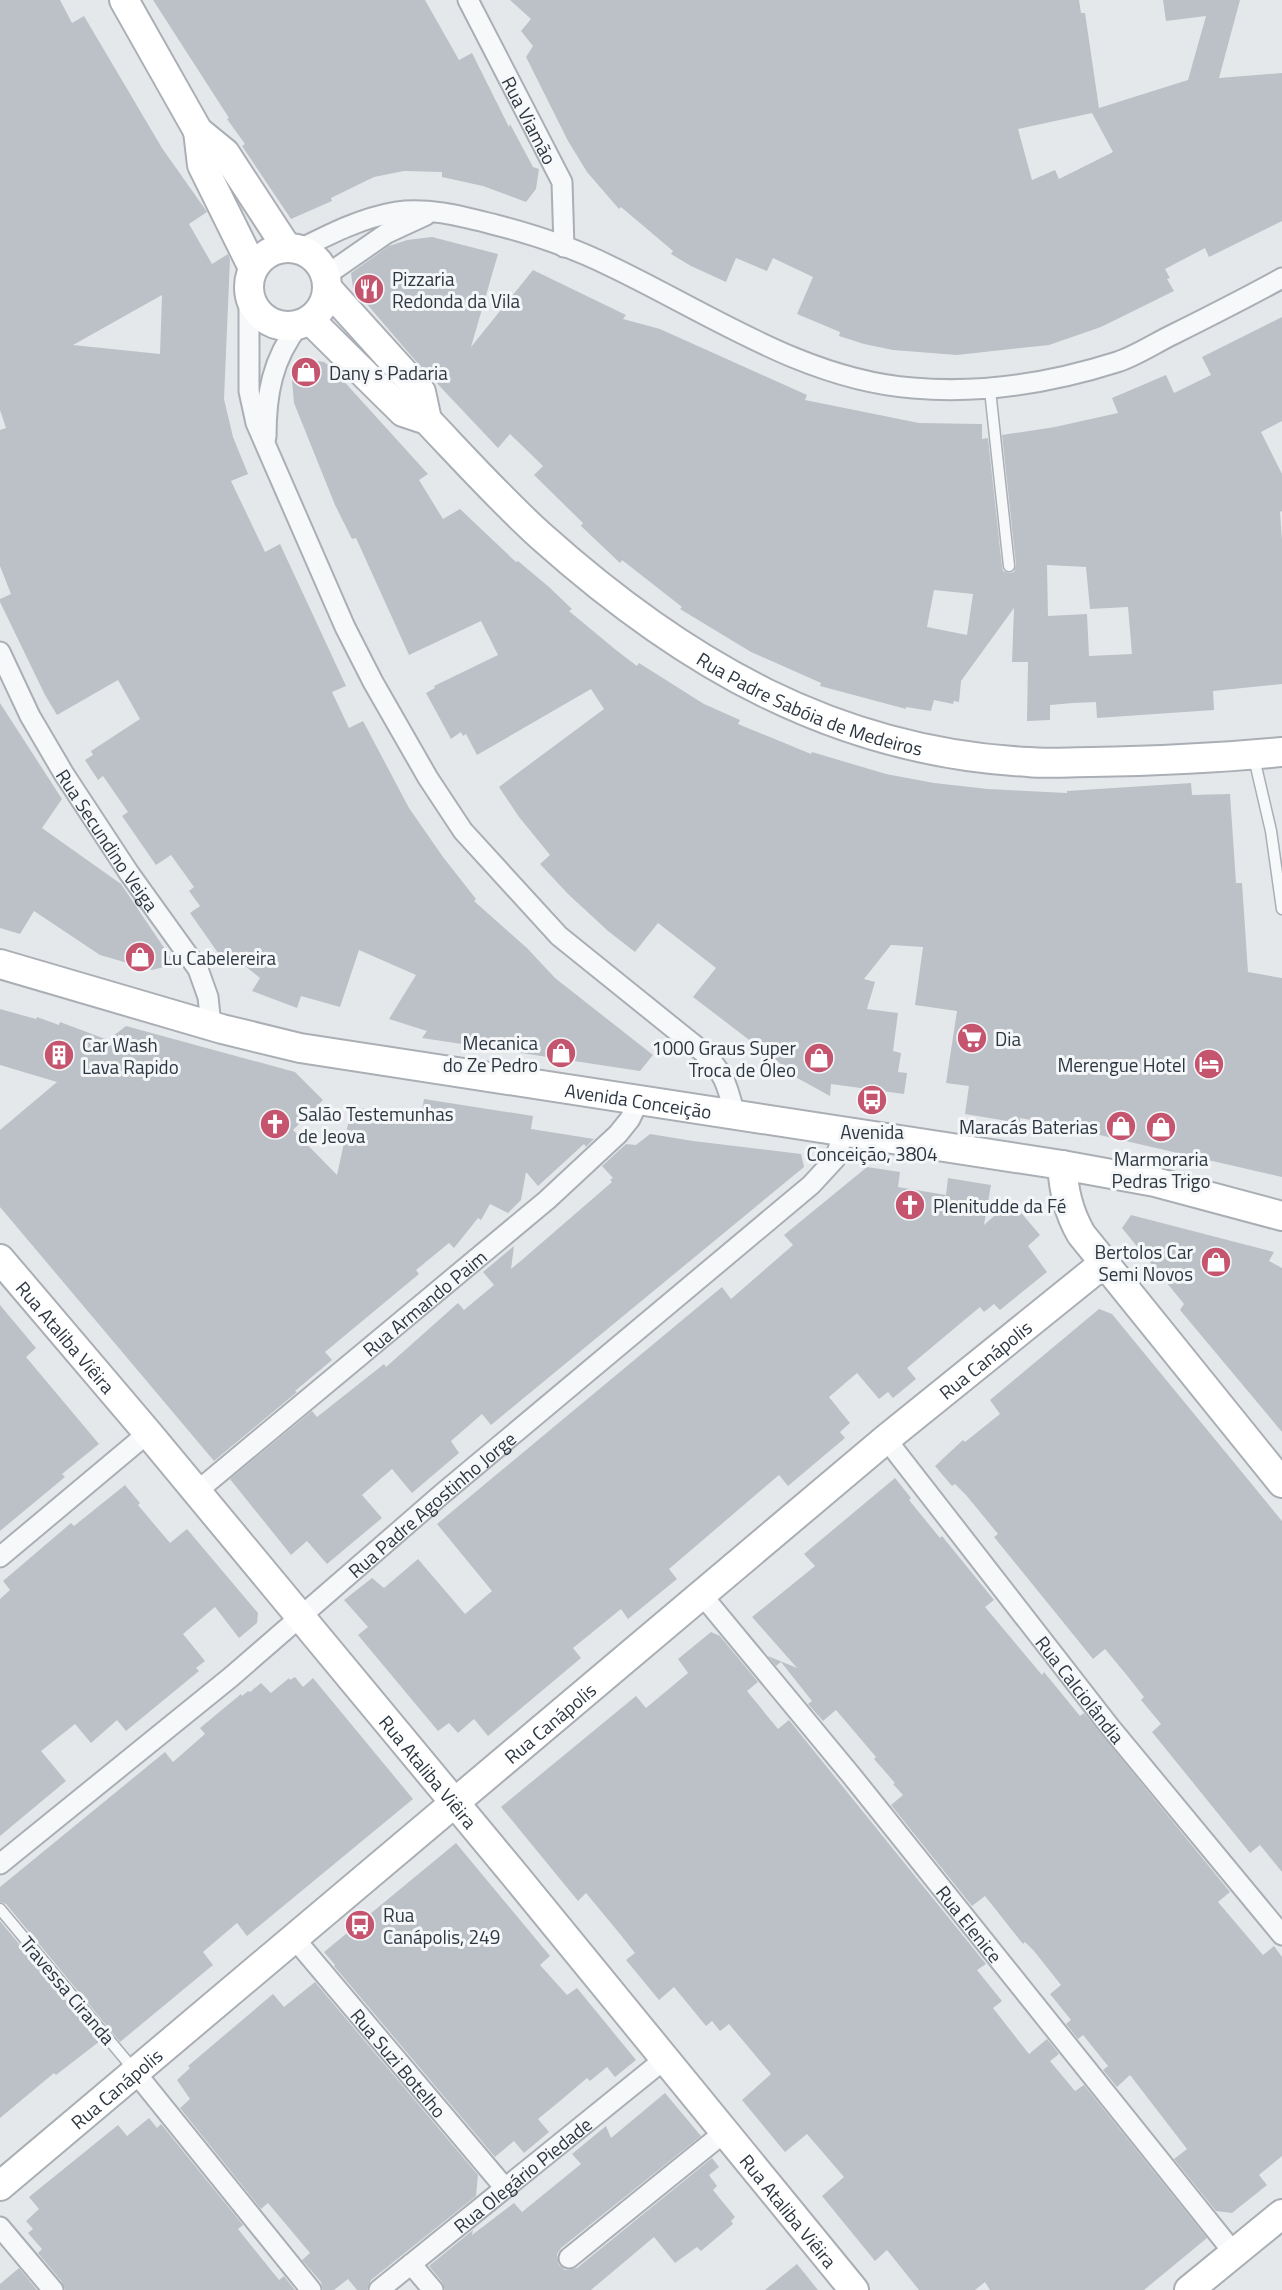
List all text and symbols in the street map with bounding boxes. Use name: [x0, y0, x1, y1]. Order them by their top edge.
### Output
street label: Rua Viamão: [495, 71, 565, 169]
place label: Pizzaria Redonda da Vila: [392, 264, 521, 315]
restaurant icon: Pizzaria Redonda da Vila: [352, 272, 386, 306]
shop icon: Dany s Padaria: [289, 355, 323, 389]
place label: Dany s Padaria: [329, 358, 448, 387]
street label: Rua Padre Sabóia de Medeiros: [692, 644, 926, 762]
street label: Rua Secundino Veiga: [50, 763, 167, 917]
shop icon: Lu Cabelereira: [123, 940, 157, 974]
place label: Lu Cabelereira: [163, 943, 276, 972]
supermarket icon: Dia: [955, 1021, 989, 1055]
place label: Dia: [995, 1024, 1021, 1053]
place label: Mecanica do Ze Pedro: [443, 1028, 538, 1079]
place label: Car Wash Lava Rapido: [82, 1030, 179, 1081]
place label: 1000 Graus Super Troca de Óleo: [652, 1033, 796, 1084]
shop icon: Mecanica do Ze Pedro: [544, 1036, 578, 1070]
building icon: Car Wash Lava Rapido: [42, 1038, 76, 1072]
shop icon: 1000 Graus Super Troca de Óleo: [802, 1041, 836, 1075]
hotel icon: Merengue Hotel: [1192, 1047, 1226, 1081]
place label: Merengue Hotel: [1057, 1050, 1186, 1079]
street label: Avenida Conceição: [563, 1074, 714, 1126]
bus stop icon: Avenida Conceição, 3804: [855, 1083, 889, 1117]
place label: Salão Testemunhas de Jeova: [298, 1099, 454, 1150]
church icon: Salão Testemunhas de Jeova: [258, 1107, 292, 1141]
shop icon: Maracás Baterias: [1104, 1109, 1138, 1143]
shop icon: Marmoraria Pedras Trigo: [1144, 1110, 1178, 1144]
place label: Maracás Baterias: [959, 1112, 1098, 1141]
place label: Avenida Conceição, 3804: [806, 1117, 938, 1168]
place label: Marmoraria Pedras Trigo: [1112, 1144, 1210, 1195]
church icon: Plenitudde da Fé: [893, 1188, 927, 1222]
place label: Plenitudde da Fé: [933, 1191, 1066, 1220]
place label: Bertolos Car Semi Novos: [1095, 1237, 1193, 1288]
street label: Rua Armando Paim: [356, 1242, 493, 1363]
shop icon: Bertolos Car Semi Novos: [1199, 1245, 1233, 1279]
street label: Rua Ataliba Viêira: [10, 1274, 123, 1400]
street label: Rua Canápolis: [932, 1312, 1038, 1406]
street label: Rua Padre Agostinho Jorge: [341, 1424, 522, 1584]
street label: Rua Calciolândia: [1029, 1629, 1132, 1750]
street label: Rua Canápolis: [497, 1675, 602, 1770]
street label: Rua Ataliba Viêira: [373, 1708, 485, 1835]
street label: Rua Elenice: [930, 1879, 1010, 1969]
place label: Rua Canápolis, 249: [383, 1900, 500, 1951]
bus stop icon: Rua Canápolis, 249: [343, 1908, 377, 1942]
street label: Travessa Ciranda: [14, 1929, 123, 2051]
street label: Rua Suzi Botelho: [344, 2001, 454, 2124]
street label: Rua Canápolis: [64, 2041, 169, 2135]
street label: Rua Olegário Piedade: [447, 2109, 598, 2239]
street label: Rua Ataliba Viêira: [733, 2147, 845, 2274]

